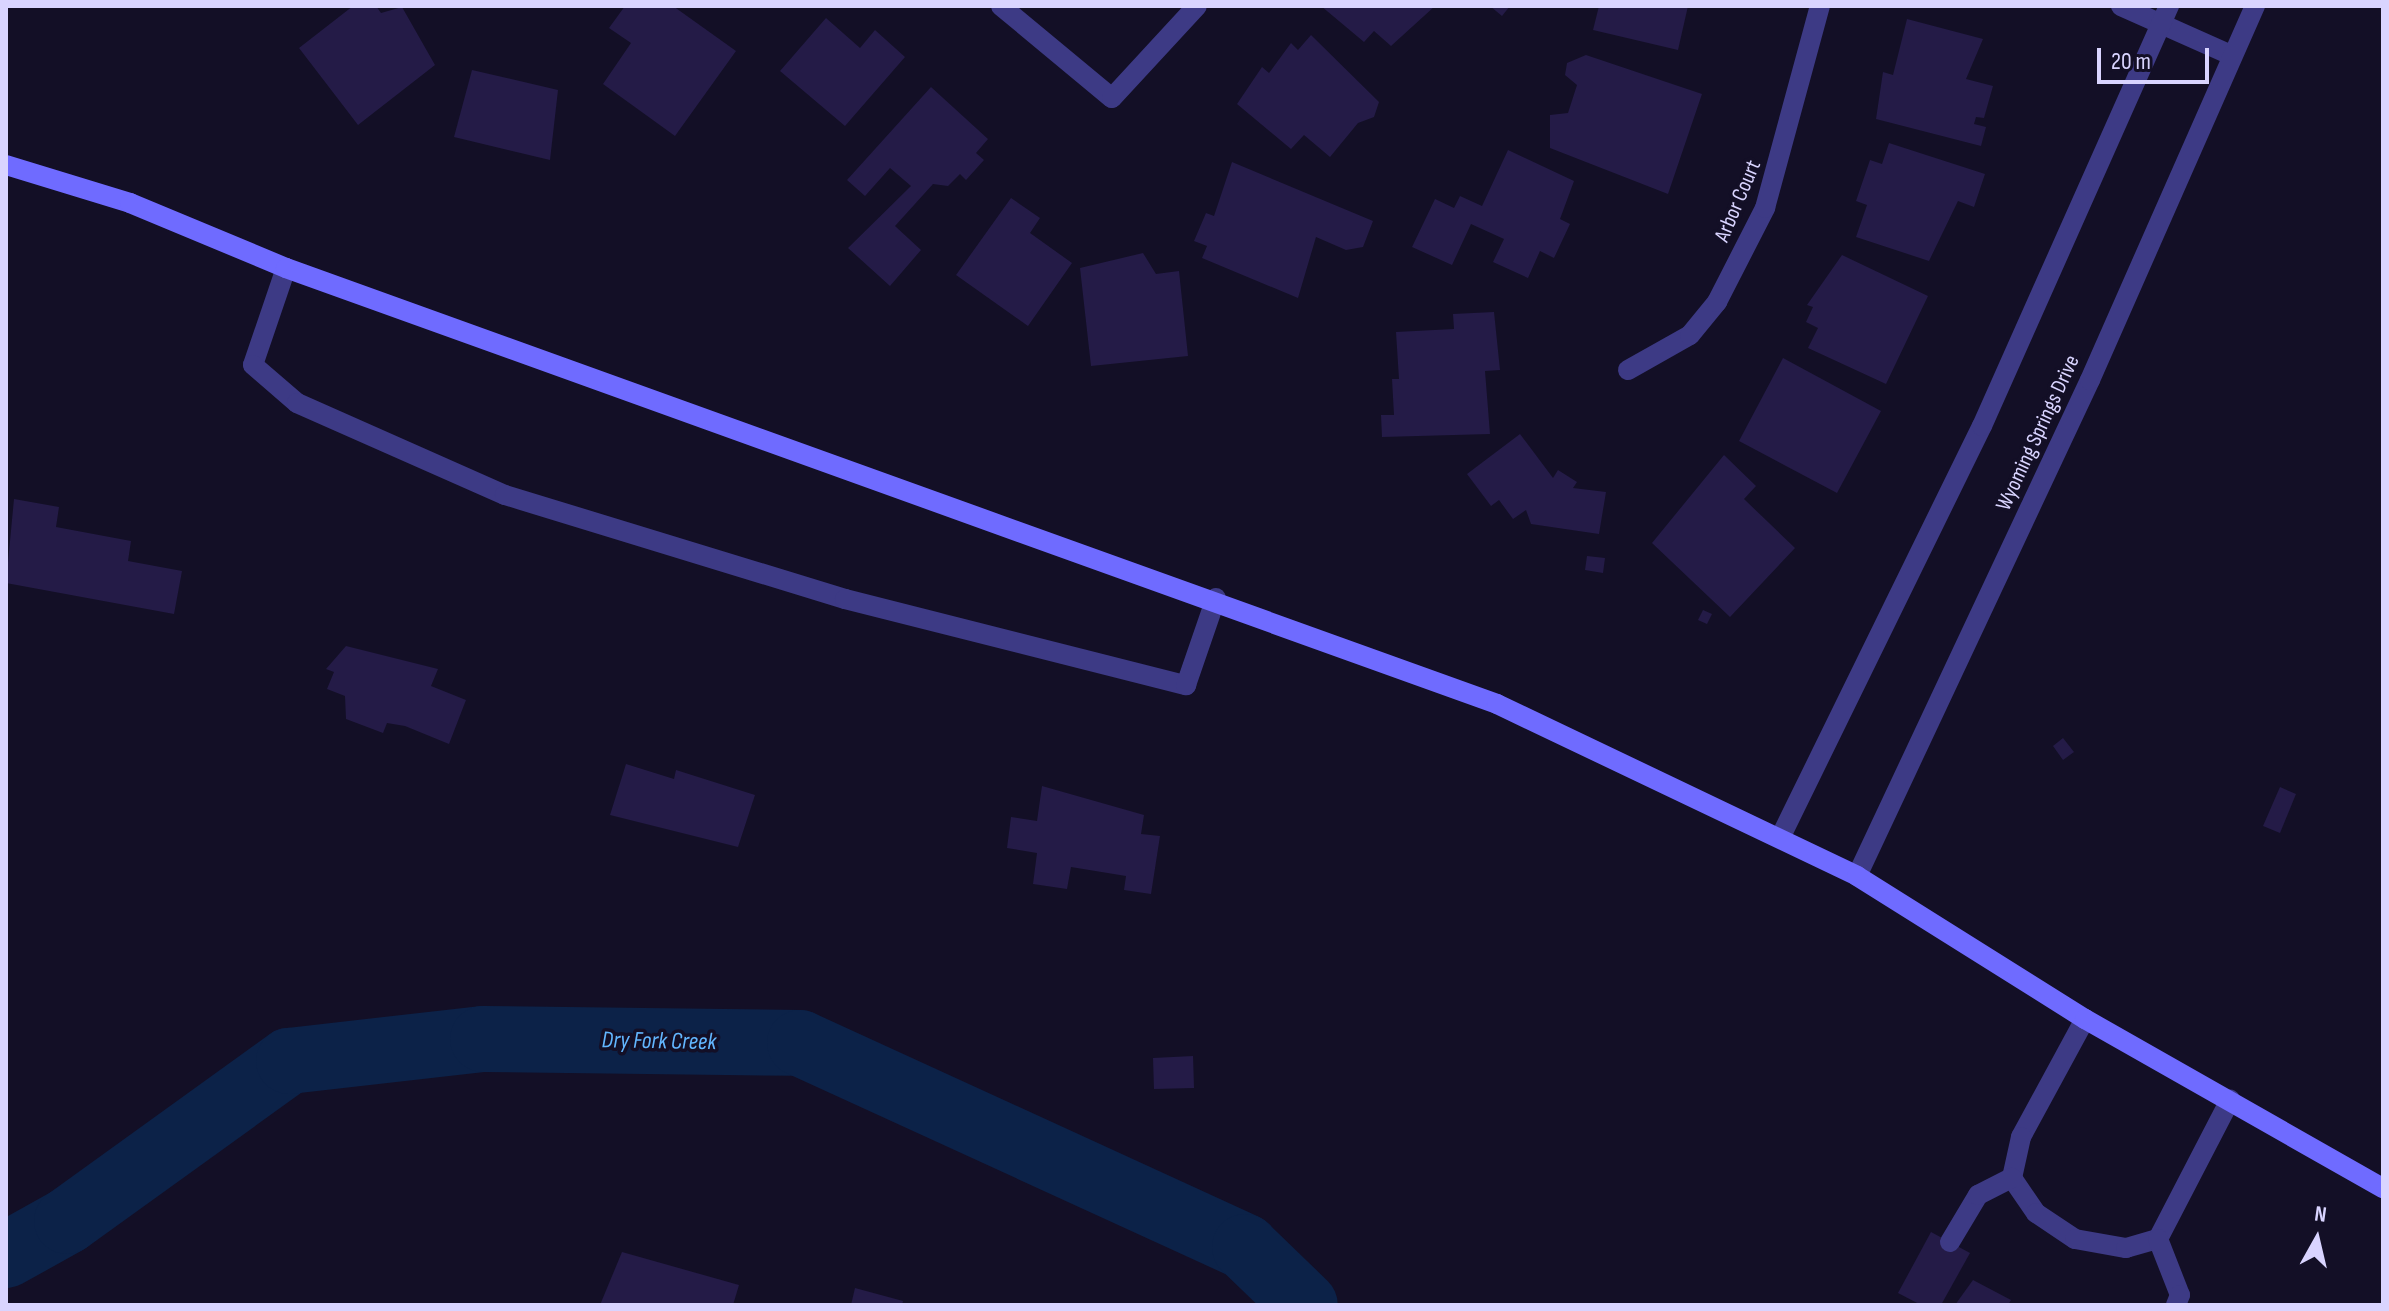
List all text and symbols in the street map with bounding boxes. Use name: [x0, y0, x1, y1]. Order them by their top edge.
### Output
scale bar: [2101, 32, 2213, 82]
text: 20 m: [2111, 47, 2151, 76]
street label: Arbor Court: [1709, 156, 1767, 246]
street label: Wyoming Springs Drive: [1990, 351, 2086, 515]
water label: Dry Fork Creek: [601, 1026, 717, 1056]
north arrow: [2277, 1199, 2357, 1279]
text: N: [2313, 1201, 2328, 1229]

